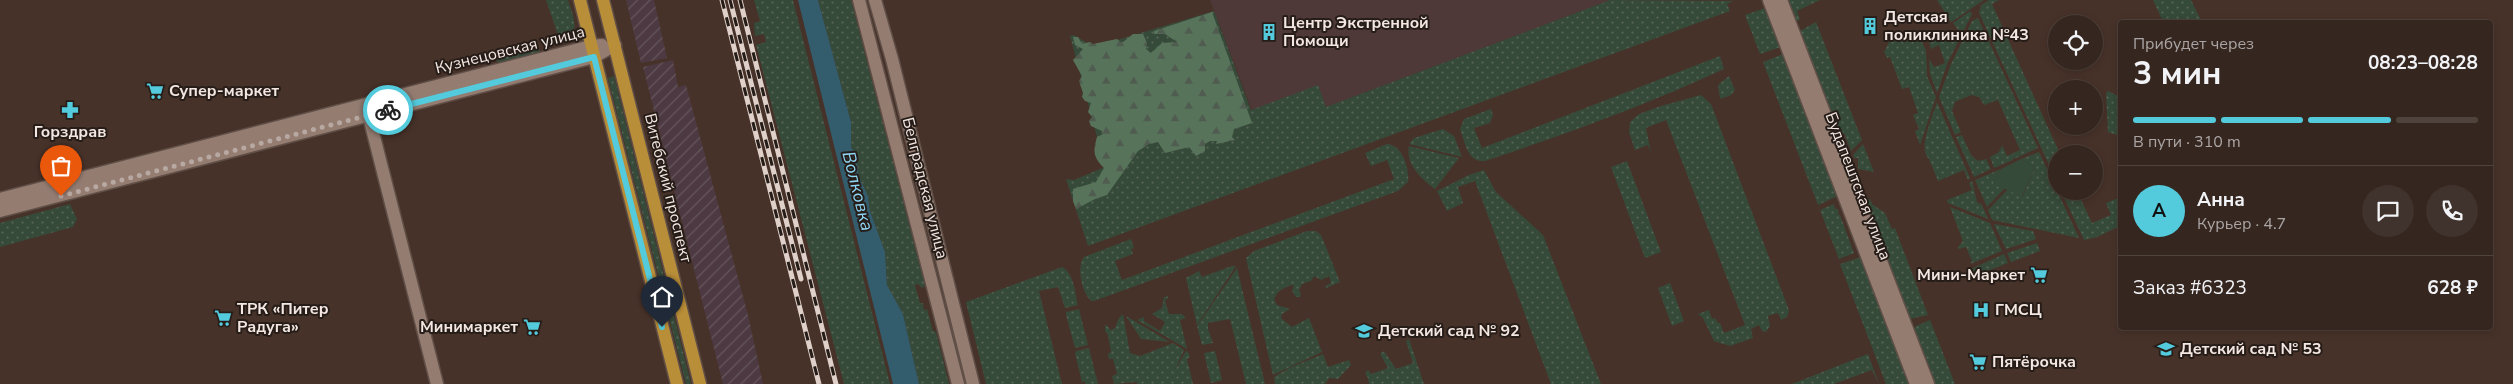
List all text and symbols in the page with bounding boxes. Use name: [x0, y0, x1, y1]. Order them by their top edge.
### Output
place label: Детская поликлиника №43: [1884, 6, 2029, 46]
place label: Центр Экстренной Помощи: [1283, 12, 1429, 52]
map controls: [2048, 15, 2103, 200]
button: locate: [2048, 15, 2103, 70]
building icon: Детская поликлиника №43: [1860, 16, 1880, 36]
street label: Кузнецовская улица: [433, 21, 587, 79]
building icon: Центр Экстренной Помощи: [1259, 22, 1279, 42]
text: Прибудет через: [2133, 33, 2254, 55]
text: 08:23–08:28: [2368, 50, 2478, 76]
text: 3 мин: [2133, 52, 2222, 95]
place label: Супер-маркет: [169, 80, 279, 102]
button: +: [2048, 80, 2103, 135]
supermarket icon: Супер-маркет: [145, 81, 165, 101]
courier: [363, 85, 413, 135]
icon: bike: [374, 96, 402, 124]
pharmacy icon: Горздрав: [60, 100, 80, 120]
street label: Будапештская улица: [1820, 109, 1896, 263]
street label: Витебский проспект: [639, 111, 697, 266]
street label: Белградская улица: [897, 115, 953, 261]
place label: Горздрав: [34, 121, 106, 143]
text: В пути · 310 m: [2133, 131, 2241, 153]
pin: [40, 145, 82, 196]
button: −: [2048, 145, 2103, 200]
water label: Волковка: [837, 149, 879, 233]
icon: bag: [47, 152, 75, 180]
button: chat: [2362, 185, 2414, 237]
button: phone: [2426, 185, 2478, 237]
text: Анна: [2197, 187, 2245, 213]
text: А: [2152, 198, 2166, 224]
text: Курьер · 4.7: [2197, 213, 2286, 235]
place label: Мини-Маркет: [1917, 264, 2025, 286]
supermarket icon: Мини-Маркет: [2029, 265, 2049, 285]
text: Заказ #6323: [2133, 275, 2247, 301]
text: 628 ₽: [2427, 275, 2478, 301]
pin: [641, 276, 683, 327]
icon: home: [648, 283, 676, 311]
place label: ТРК «Питер Радуга»: [237, 298, 329, 338]
place label: ГМСЦ: [1995, 299, 2042, 321]
hospital icon: ГМСЦ: [1971, 300, 1991, 320]
supermarket icon: ТРК «Питер Радуга»: [213, 308, 233, 328]
place label: Минимаркет: [420, 316, 518, 338]
supermarket icon: Минимаркет: [522, 317, 542, 337]
place label: Детский сад № 92: [1378, 320, 1520, 342]
school or university icon: Детский сад № 92: [1354, 321, 1374, 341]
place label: Детский сад № 53: [2180, 338, 2322, 360]
school or university icon: Детский сад № 53: [2156, 339, 2176, 359]
place label: Пятёрочка: [1992, 351, 2076, 373]
supermarket icon: Пятёрочка: [1968, 352, 1988, 372]

